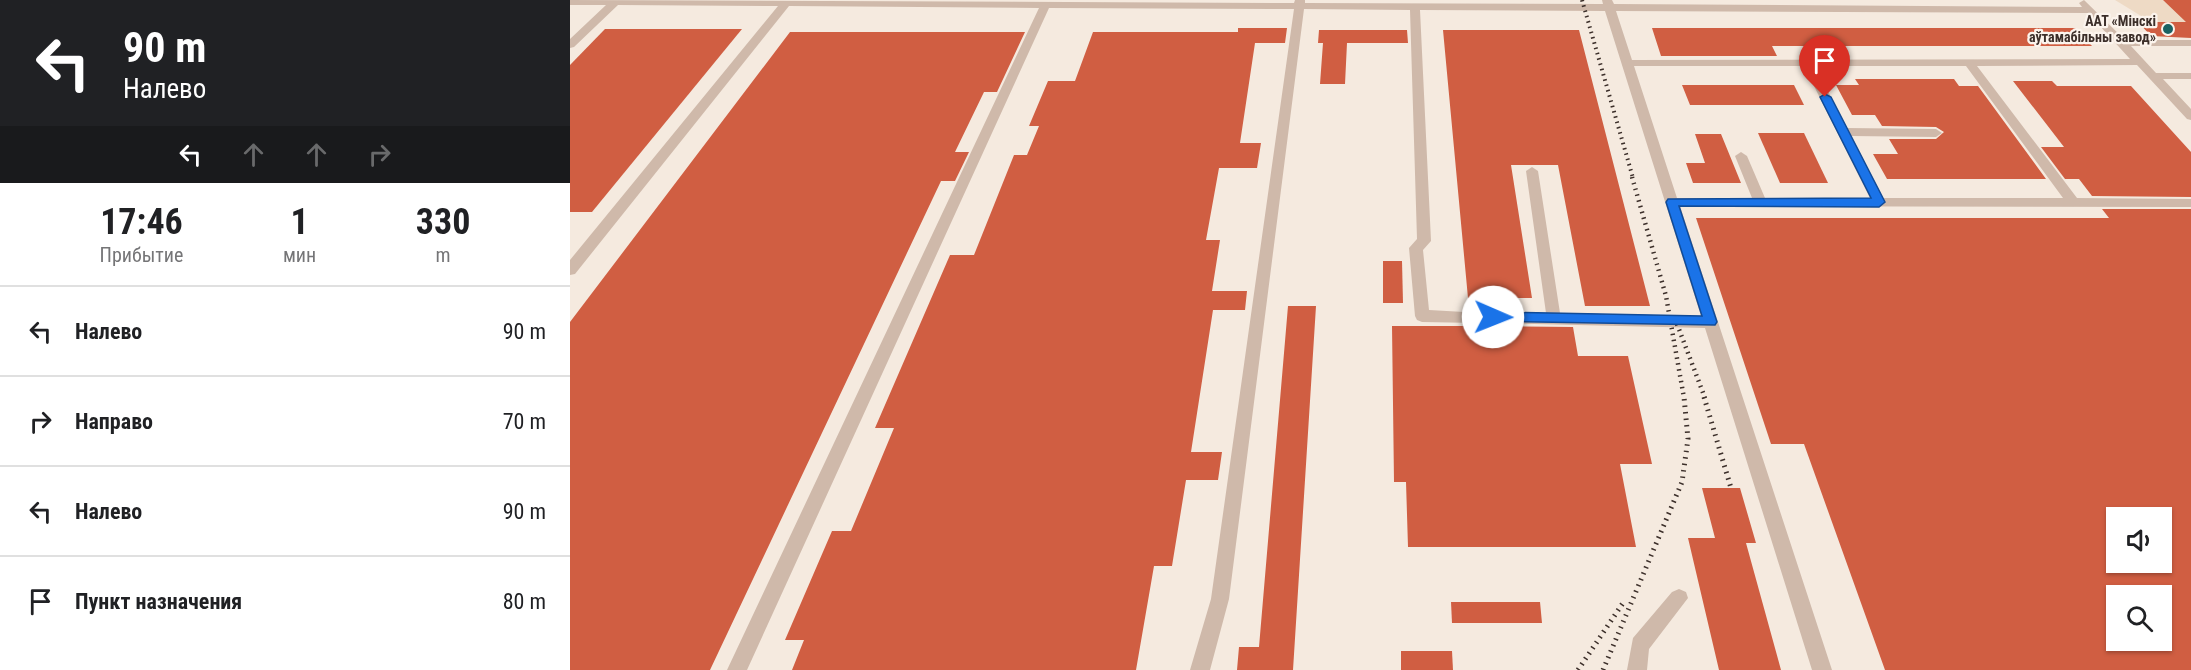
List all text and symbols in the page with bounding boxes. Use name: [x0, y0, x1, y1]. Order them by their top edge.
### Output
place label: ААТ «Мінскі аўтамабільны завод»: [2029, 13, 2156, 45]
marker: ААТ «Мінскі аўтамабільны завод»: [2161, 22, 2175, 36]
text: 90 m: [123, 23, 206, 72]
icon: left: [24, 24, 102, 102]
pin: [1799, 35, 1850, 97]
icon: arrive: [1808, 44, 1841, 77]
text: Налево: [123, 73, 206, 105]
icon: left: [174, 138, 207, 171]
icon: ahead: [237, 138, 270, 171]
icon: ahead: [300, 138, 333, 171]
icon: right: [363, 138, 396, 171]
text: 17:46: [100, 201, 183, 243]
text: 1: [290, 201, 309, 243]
text: 330: [416, 201, 470, 243]
text: Прибытие: [100, 243, 183, 267]
text: мин: [283, 243, 316, 267]
text: m: [436, 243, 451, 267]
position arrow: [1461, 285, 1525, 349]
icon: left: [24, 315, 57, 348]
text: Налево: [75, 319, 142, 344]
text: 90 m: [503, 319, 546, 344]
icon: right: [24, 405, 57, 438]
text: Направо: [75, 409, 153, 434]
text: 70 m: [503, 409, 546, 434]
icon: left: [24, 495, 57, 528]
text: Налево: [75, 499, 142, 524]
text: 90 m: [503, 499, 546, 524]
map controls: [2106, 507, 2172, 651]
button: sound: [2106, 507, 2172, 573]
icon: arrive: [24, 585, 57, 618]
button: search: [2106, 585, 2172, 651]
text: Пункт назначения: [75, 589, 242, 614]
text: 80 m: [503, 589, 546, 614]

